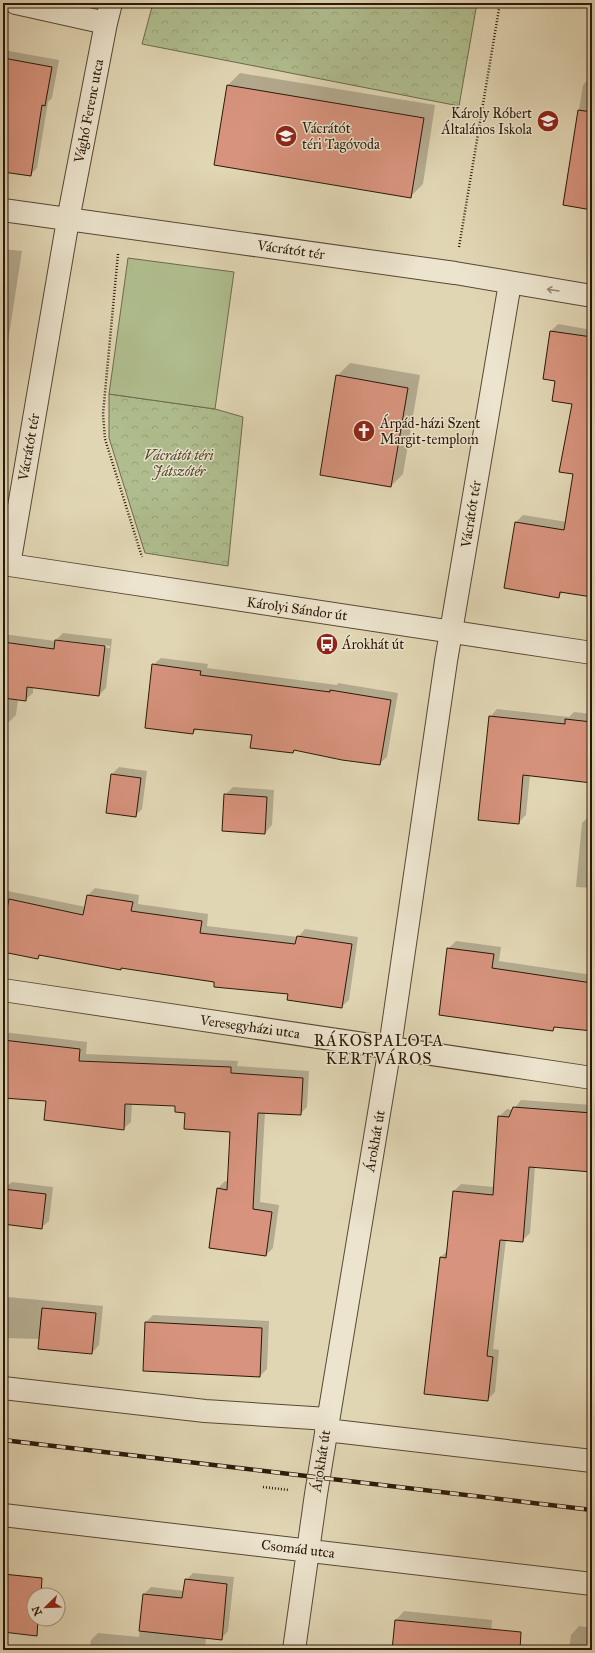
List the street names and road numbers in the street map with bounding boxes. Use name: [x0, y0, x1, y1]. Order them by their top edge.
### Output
street label: Vághó Ferenc utca: [70, 58, 107, 165]
street label: Vácrátót tér: [255, 237, 326, 263]
street label: Vácrátót tér: [15, 411, 43, 483]
street label: Vácrátót tér: [457, 478, 485, 550]
street label: Károlyi Sándor út: [246, 594, 348, 624]
street label: Veresegyházi utca: [198, 1011, 301, 1042]
street label: Árokhát út: [359, 1108, 389, 1174]
street label: Árokhát út: [306, 1429, 334, 1494]
street label: Csomád utca: [260, 1536, 336, 1562]

